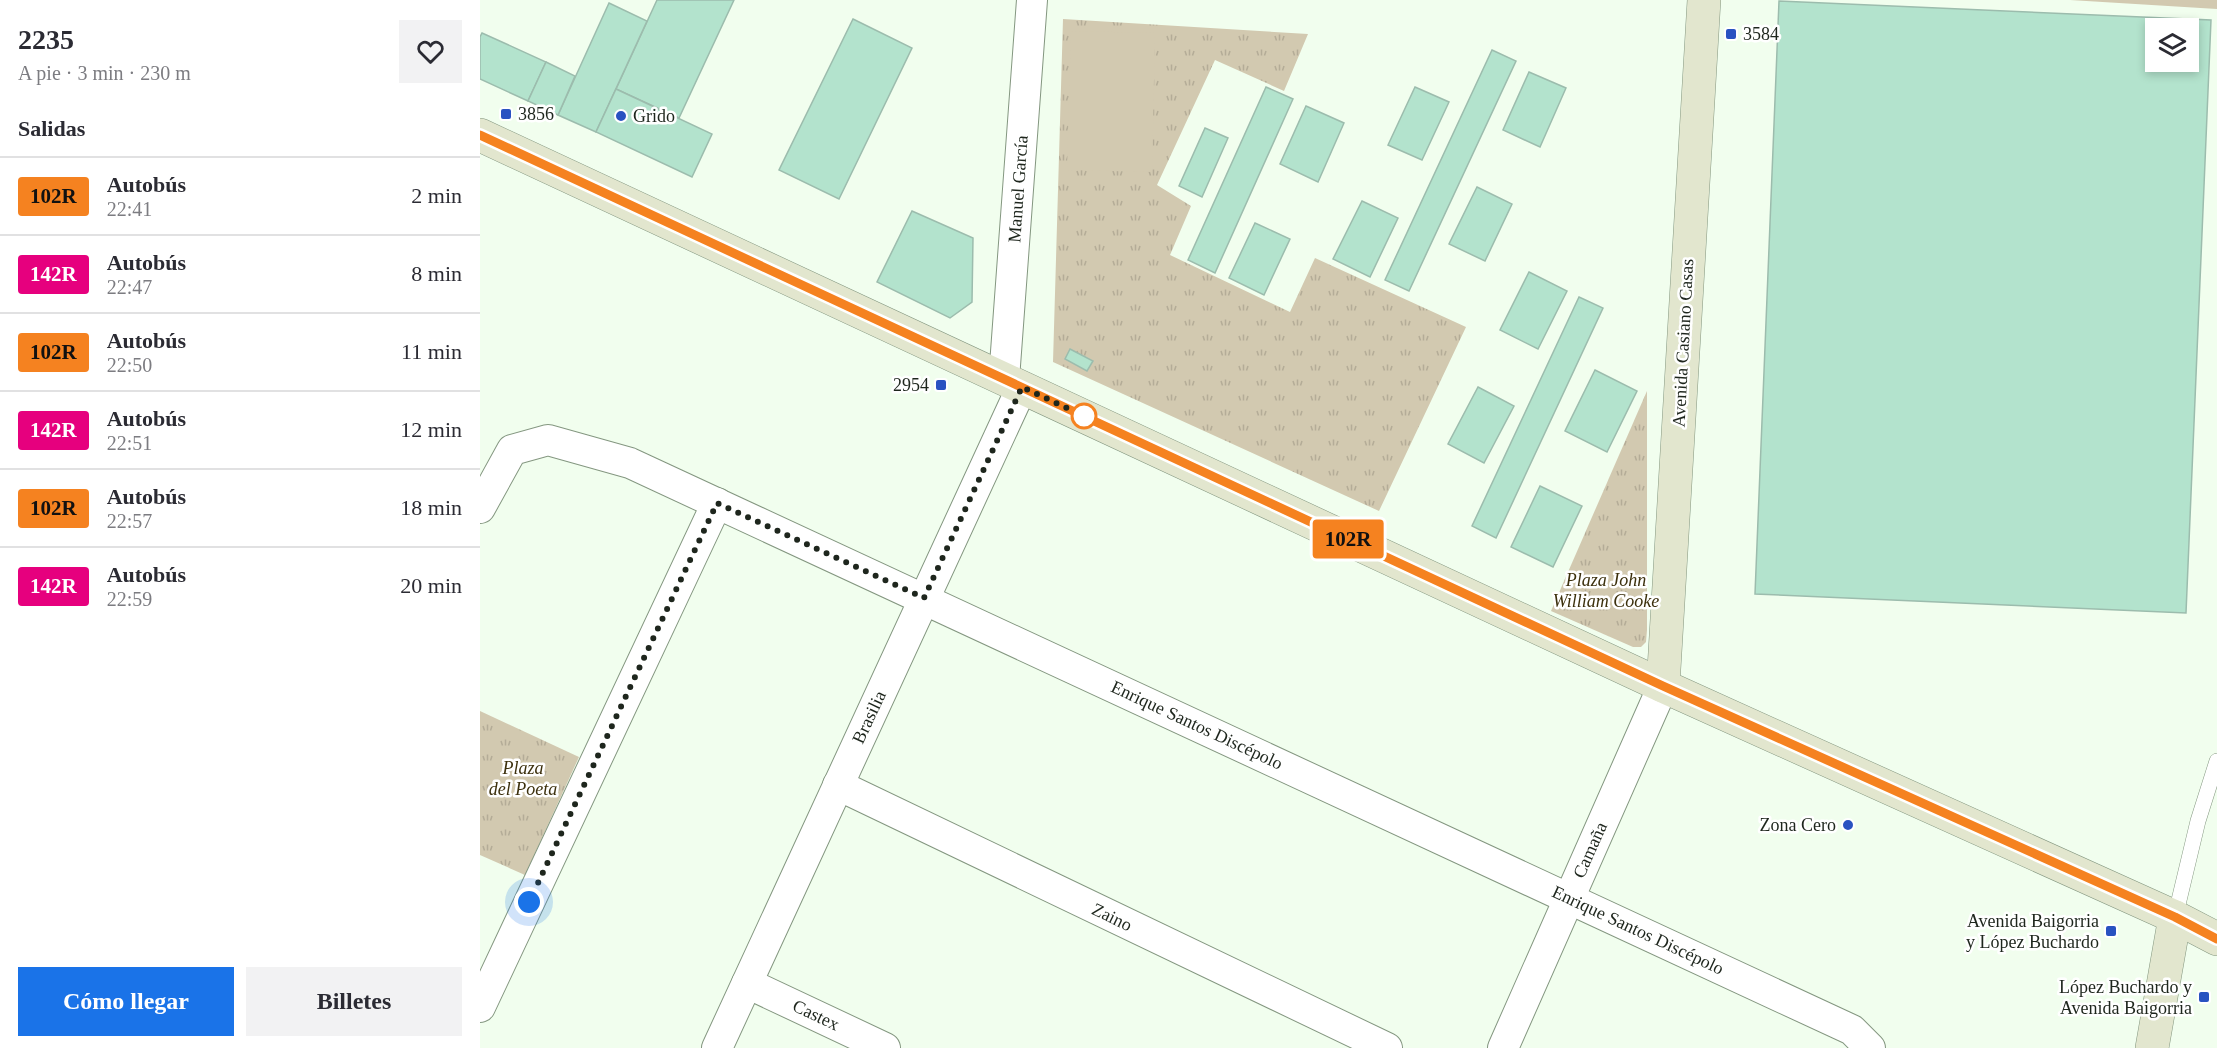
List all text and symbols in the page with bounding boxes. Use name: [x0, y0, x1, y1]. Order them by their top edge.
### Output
map controls: [2145, 18, 2199, 72]
button: layers: [2145, 18, 2199, 72]
button: heart: [399, 20, 462, 83]
text: 2235: [18, 24, 74, 55]
place label: 3584: [1743, 24, 1779, 44]
marker: 3584: [1724, 27, 1738, 41]
text: A pie · 3 min · 230 m: [18, 62, 191, 84]
place label: 3856: [518, 104, 554, 124]
place label: Grido: [633, 106, 675, 126]
marker: 3856: [499, 107, 513, 121]
marker: Grido: [614, 109, 628, 123]
text: Salidas: [18, 116, 85, 141]
street label: Manuel García: [1004, 135, 1032, 243]
text: Autobús: [107, 172, 186, 197]
text: 2 min: [411, 183, 462, 208]
text: 102R: [30, 184, 77, 208]
text: 22:41: [107, 198, 152, 220]
text: Autobús: [107, 250, 186, 275]
street label: Avenida Casiano Casas: [1669, 258, 1697, 428]
text: 8 min: [411, 261, 462, 286]
text: 142R: [30, 262, 77, 286]
text: 22:47: [107, 276, 152, 298]
text: Autobús: [107, 328, 186, 353]
text: 11 min: [401, 339, 462, 364]
text: 102R: [30, 340, 77, 364]
text: 22:50: [107, 354, 152, 376]
place label: 2954: [893, 375, 929, 395]
marker: 2954: [934, 378, 948, 392]
unlabelled marker: [1071, 403, 1097, 429]
text: Autobús: [107, 406, 186, 431]
text: 12 min: [400, 417, 462, 442]
text: 142R: [30, 418, 77, 442]
text: 22:51: [107, 432, 152, 454]
text: Autobús: [107, 484, 186, 509]
text: 18 min: [400, 495, 462, 520]
text: 102R: [30, 496, 77, 520]
text: 22:57: [107, 510, 152, 532]
line badge: 102R: [1306, 520, 1390, 558]
text: 102R: [1325, 527, 1371, 551]
text: Autobús: [107, 562, 186, 587]
park label: Plaza John William Cooke: [1553, 570, 1659, 611]
text: 20 min: [400, 573, 462, 598]
text: 142R: [30, 574, 77, 598]
text: 22:59: [107, 588, 152, 610]
street label: Enrique Santos Discépolo: [1108, 676, 1286, 774]
street label: Brasilia: [848, 687, 890, 747]
park label: Plaza del Poeta: [489, 758, 557, 799]
place label: Zona Cero: [1760, 815, 1836, 835]
marker: Zona Cero: [1841, 818, 1855, 832]
street label: Camaña: [1569, 819, 1611, 881]
street label: Enrique Santos Discépolo: [1549, 881, 1727, 979]
your location: [514, 887, 544, 917]
street label: Zaino: [1089, 899, 1135, 935]
place label: Avenida Baigorria y López Buchardo: [1966, 911, 2099, 952]
marker: Avenida Baigorria y López Buchardo: [2104, 924, 2118, 938]
button: Cómo llegar: [18, 967, 234, 1036]
button: Billetes: [246, 967, 462, 1036]
place label: López Buchardo y Avenida Baigorria: [2059, 977, 2192, 1018]
marker: López Buchardo y Avenida Baigorria: [2197, 990, 2211, 1004]
street label: Castex: [790, 996, 842, 1034]

